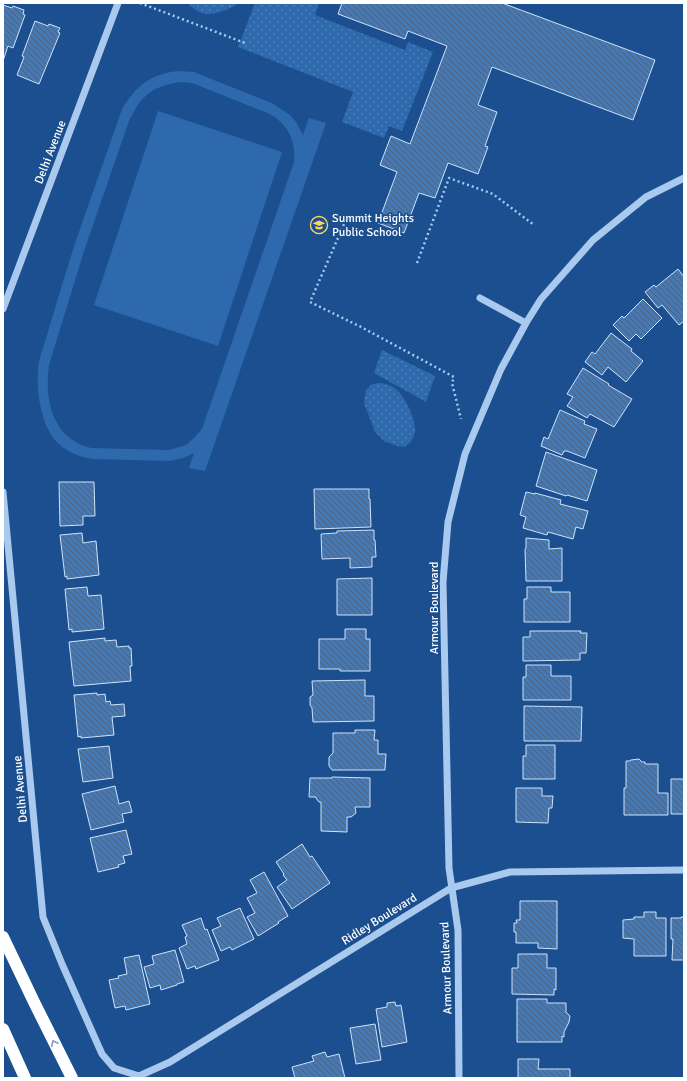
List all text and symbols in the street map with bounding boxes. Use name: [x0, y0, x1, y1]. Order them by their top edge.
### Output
street label: Delhi Avenue: [31, 118, 70, 186]
place label: Summit Heights Public School: [332, 211, 414, 240]
school or university icon: Summit Heights Public School: [309, 215, 329, 235]
street label: Armour Boulevard: [427, 562, 442, 654]
street label: Delhi Avenue: [10, 755, 31, 823]
street label: Ridley Boulevard: [339, 890, 420, 949]
street label: Armour Boulevard: [437, 921, 456, 1015]
one-way arrow: [51, 1040, 59, 1047]

